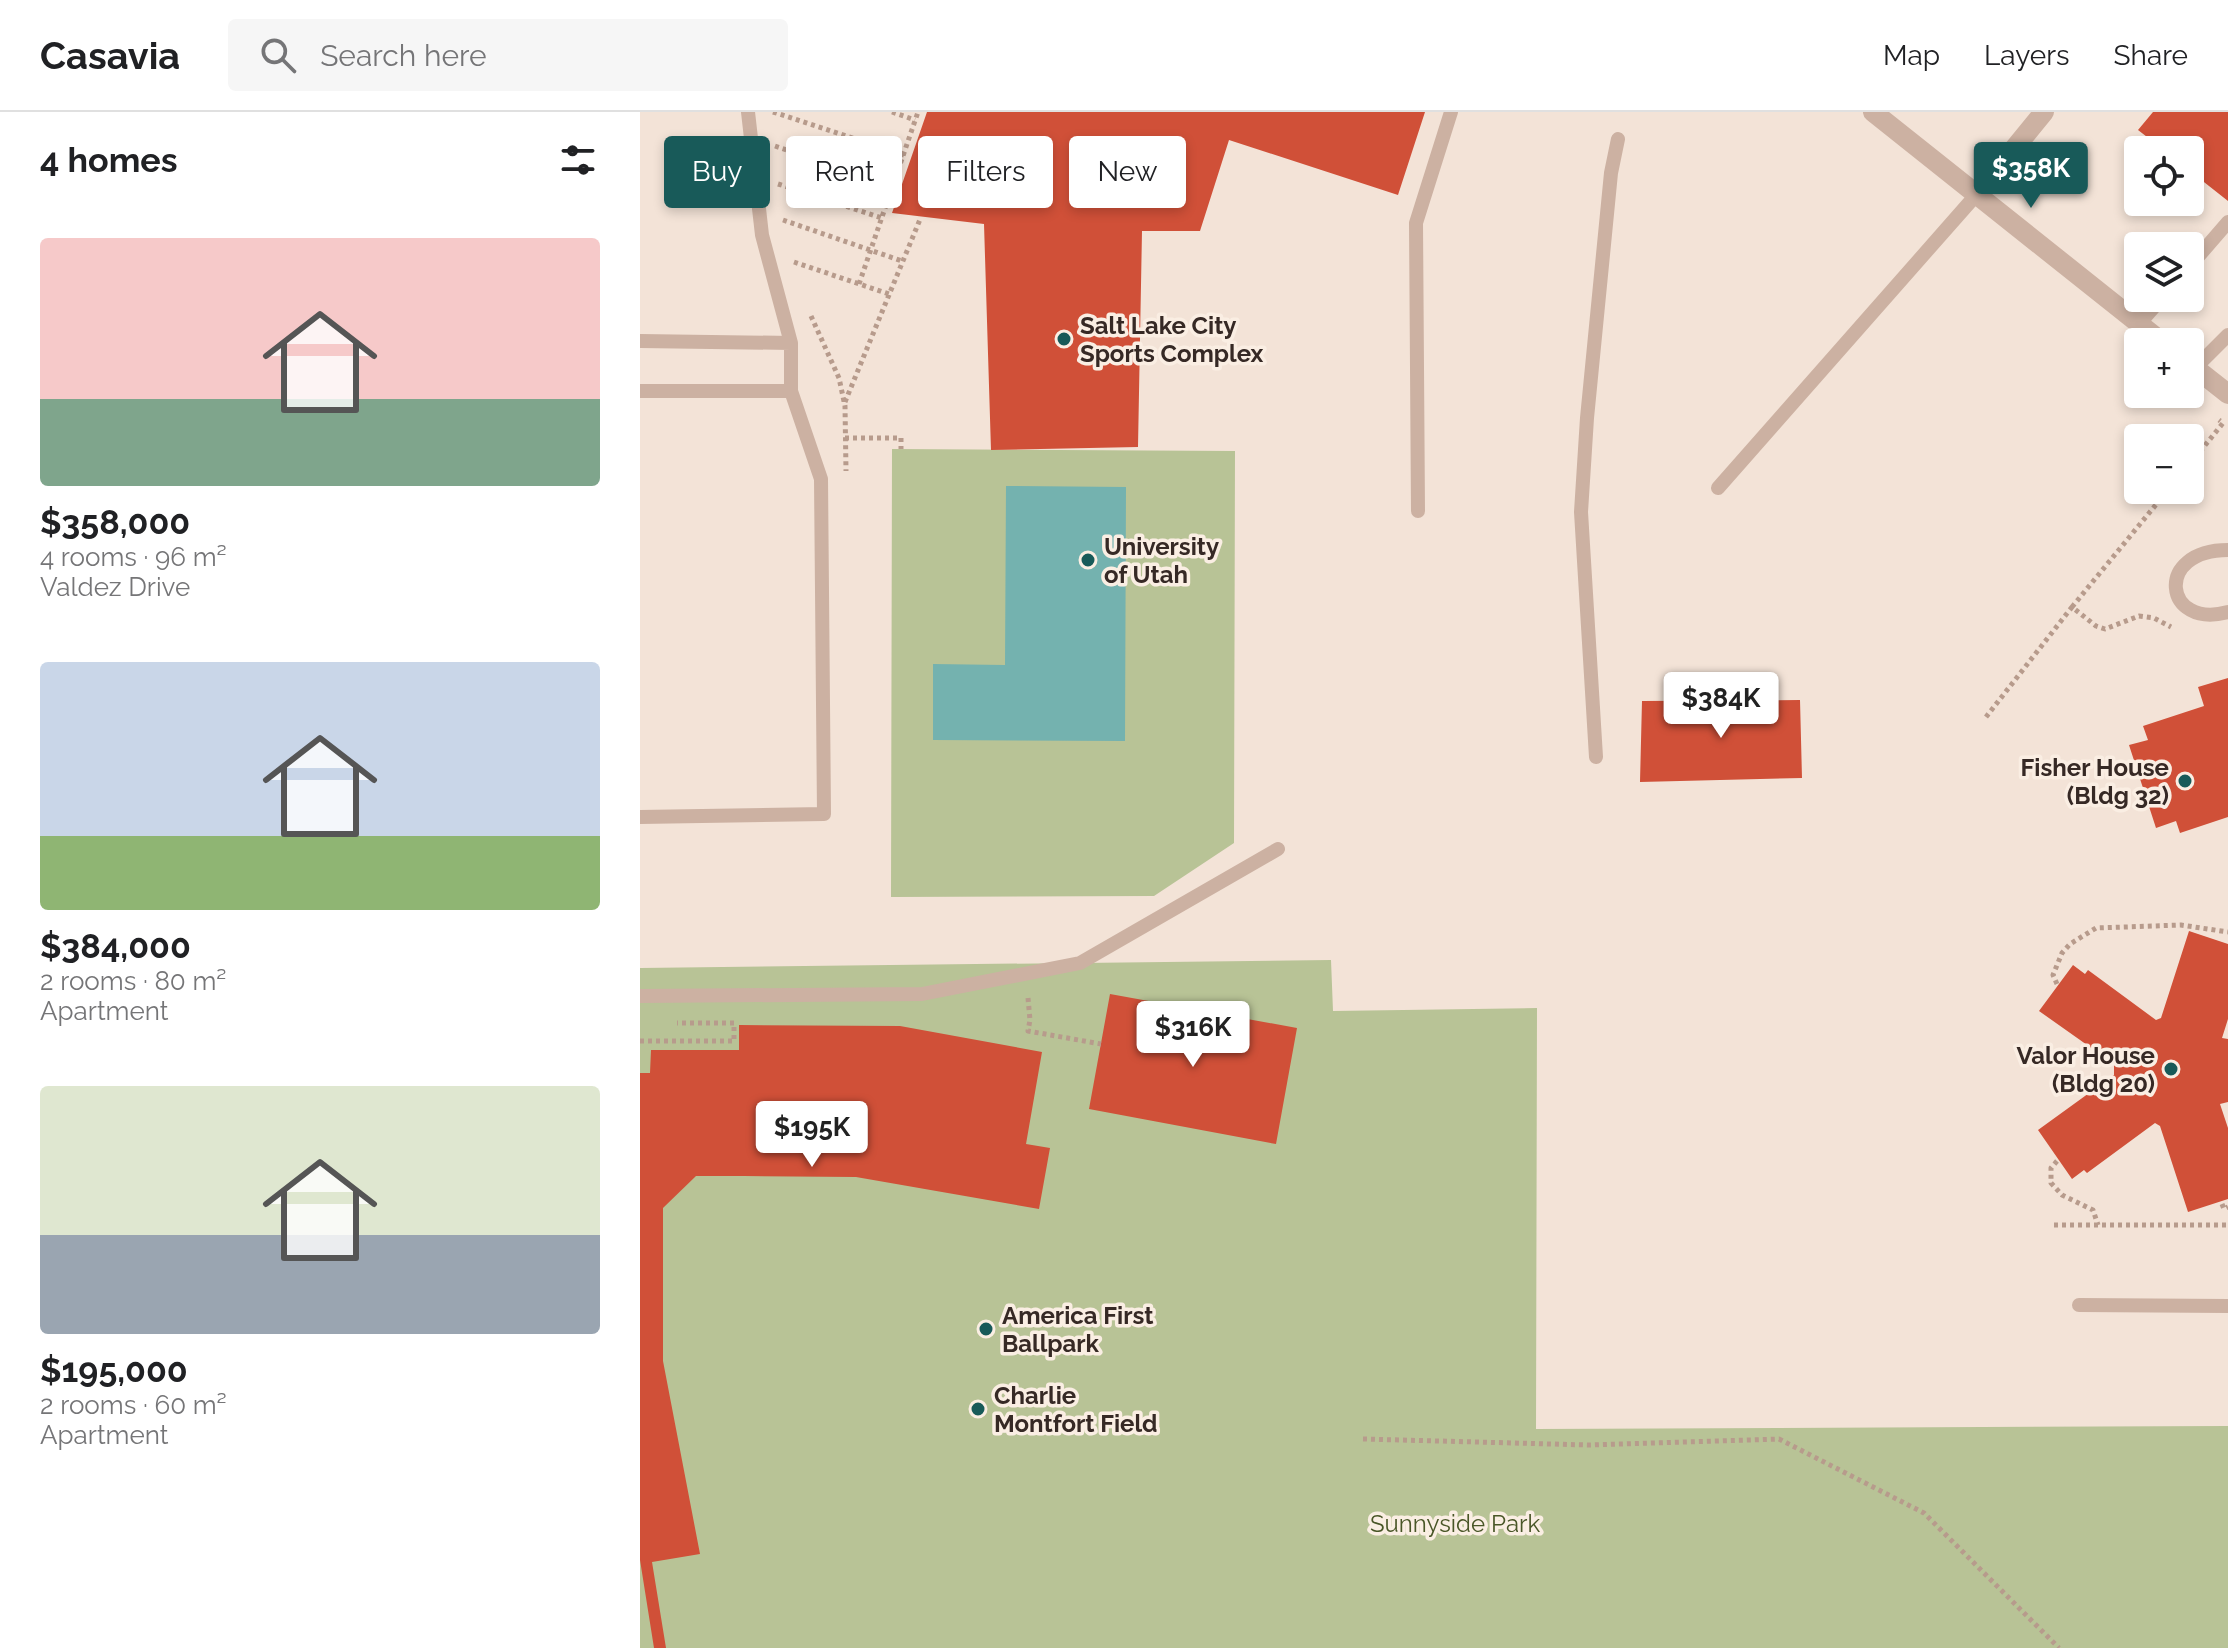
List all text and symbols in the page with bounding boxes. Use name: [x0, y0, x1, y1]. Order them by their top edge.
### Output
search box: [228, 19, 788, 91]
text: Casavia: [40, 33, 180, 78]
icon: search: [256, 33, 300, 77]
text: Search here: [320, 38, 487, 73]
text: Map: [1883, 39, 1940, 72]
text: Layers: [1984, 39, 2070, 72]
text: Share: [2114, 39, 2188, 72]
chip: Buy: [664, 136, 770, 208]
chip: Rent: [786, 136, 902, 208]
chip: Filters: [918, 136, 1053, 208]
chip: New: [1069, 136, 1186, 208]
map controls: [2124, 136, 2204, 504]
button: locate: [2124, 136, 2204, 216]
icon: filters: [556, 138, 600, 182]
text: 4 homes: [40, 140, 178, 180]
pin: $358K: [1975, 142, 2087, 210]
text: $358K: [1992, 153, 2070, 183]
button: layers: [2124, 232, 2204, 312]
icon: home: [248, 290, 392, 434]
place label: Salt Lake City Sports Complex: [1080, 311, 1264, 368]
button: +: [2124, 328, 2204, 408]
marker: Salt Lake City Sports Complex: [1055, 330, 1073, 348]
button: −: [2124, 424, 2204, 504]
text: $358,000: [40, 502, 190, 542]
place label: University of Utah: [1104, 532, 1219, 589]
text: 4 rooms · 96 m²: [40, 542, 227, 572]
marker: University of Utah: [1079, 551, 1097, 569]
text: Valdez Drive: [40, 572, 190, 602]
pin: $384K: [1665, 672, 1777, 740]
text: $384K: [1682, 683, 1760, 713]
icon: home: [248, 714, 392, 858]
place label: Fisher House (Bldg 32): [2021, 753, 2169, 810]
marker: Fisher House (Bldg 32): [2176, 772, 2194, 790]
text: $384,000: [40, 926, 191, 966]
text: 2 rooms · 80 m²: [40, 966, 226, 996]
text: Apartment: [40, 996, 169, 1026]
pin: $316K: [1137, 1001, 1249, 1069]
text: $316K: [1155, 1012, 1231, 1042]
place label: Valor House (Bldg 20): [2016, 1041, 2155, 1098]
marker: Valor House (Bldg 20): [2162, 1060, 2180, 1078]
pin: $195K: [756, 1101, 868, 1169]
text: $195K: [774, 1112, 850, 1142]
icon: home: [248, 1138, 392, 1282]
place label: America First Ballpark: [1002, 1301, 1154, 1358]
marker: America First Ballpark: [977, 1320, 995, 1338]
text: $195,000: [40, 1350, 188, 1390]
place label: Charlie Montfort Field: [994, 1381, 1158, 1438]
text: 2 rooms · 60 m²: [40, 1390, 227, 1420]
marker: Charlie Montfort Field: [969, 1400, 987, 1418]
text: Apartment: [40, 1420, 169, 1450]
park label: Sunnyside Park: [1370, 1509, 1540, 1538]

